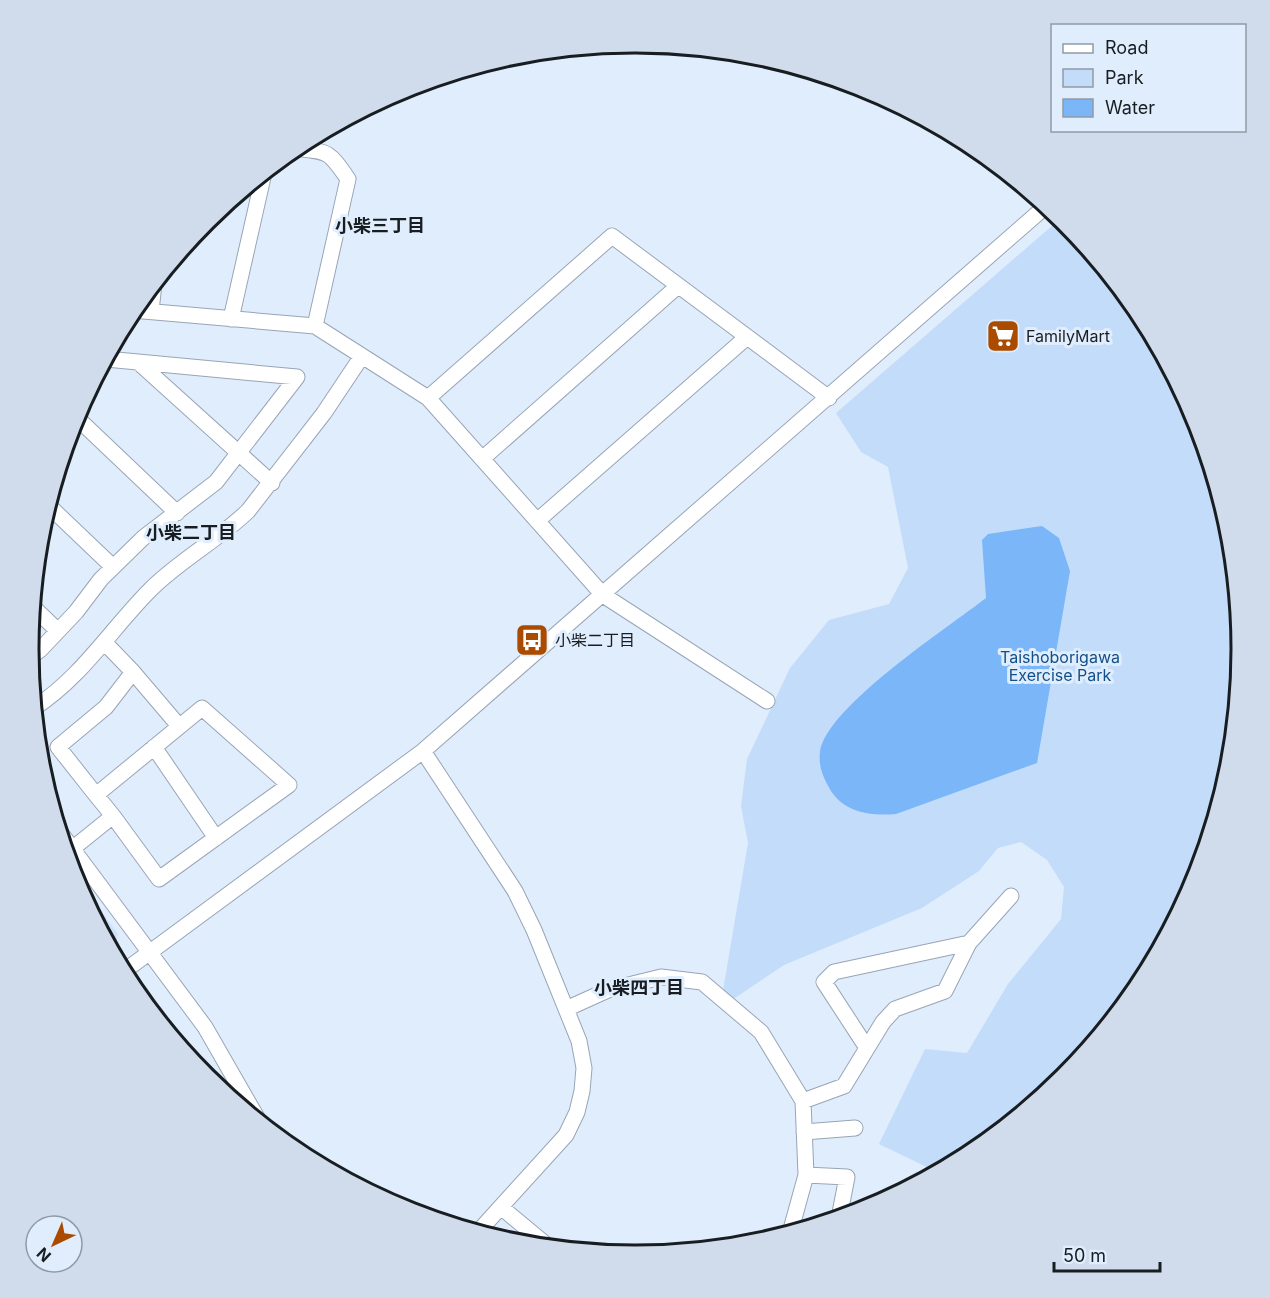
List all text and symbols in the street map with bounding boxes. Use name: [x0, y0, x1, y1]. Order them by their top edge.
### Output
legend: [1051, 24, 1246, 132]
text: Road: [1105, 37, 1148, 58]
text: Park: [1105, 67, 1144, 88]
text: Water: [1105, 97, 1155, 118]
district label: 小柴三丁目: [335, 215, 425, 236]
supermarket icon: FamilyMart: [985, 318, 1021, 354]
place label: FamilyMart: [1026, 326, 1110, 346]
district label: 小柴二丁目: [146, 522, 236, 543]
bus stop icon: 小柴二丁目: [514, 622, 550, 658]
place label: 小柴二丁目: [555, 630, 635, 650]
park label: Taishoborigawa Exercise Park: [1000, 647, 1120, 685]
district label: 小柴四丁目: [594, 977, 684, 998]
north arrow: [24, 1214, 84, 1274]
scale bar: [1054, 1235, 1160, 1273]
text: N: [32, 1243, 55, 1266]
text: 50 m: [1063, 1245, 1106, 1266]

